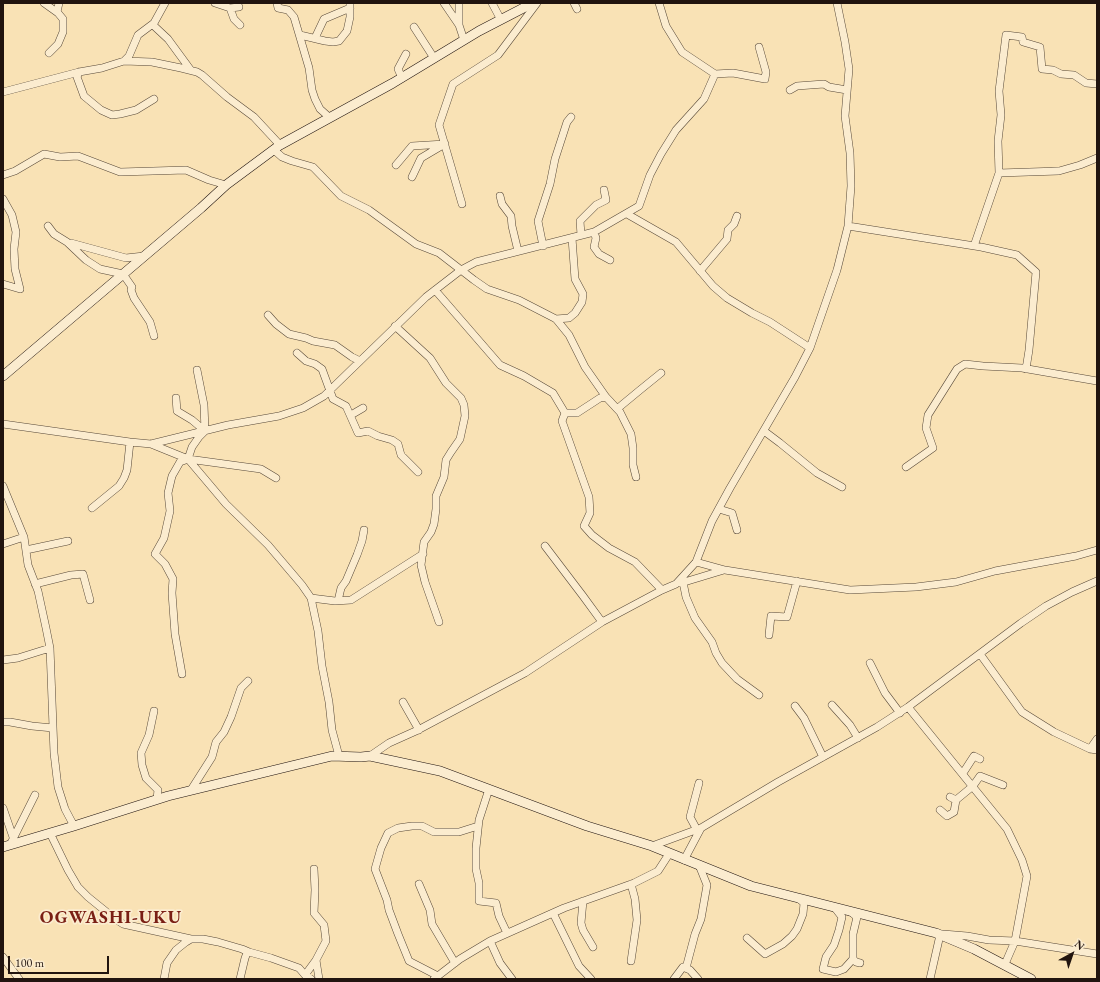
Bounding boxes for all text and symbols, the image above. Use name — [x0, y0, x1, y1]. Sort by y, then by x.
district label: OGWASHI-UKU — [40, 907, 182, 929]
north arrow — [1052, 934, 1092, 974]
text: N — [1072, 937, 1088, 953]
scale bar — [10, 948, 111, 974]
text: 100 m — [15, 955, 44, 971]

